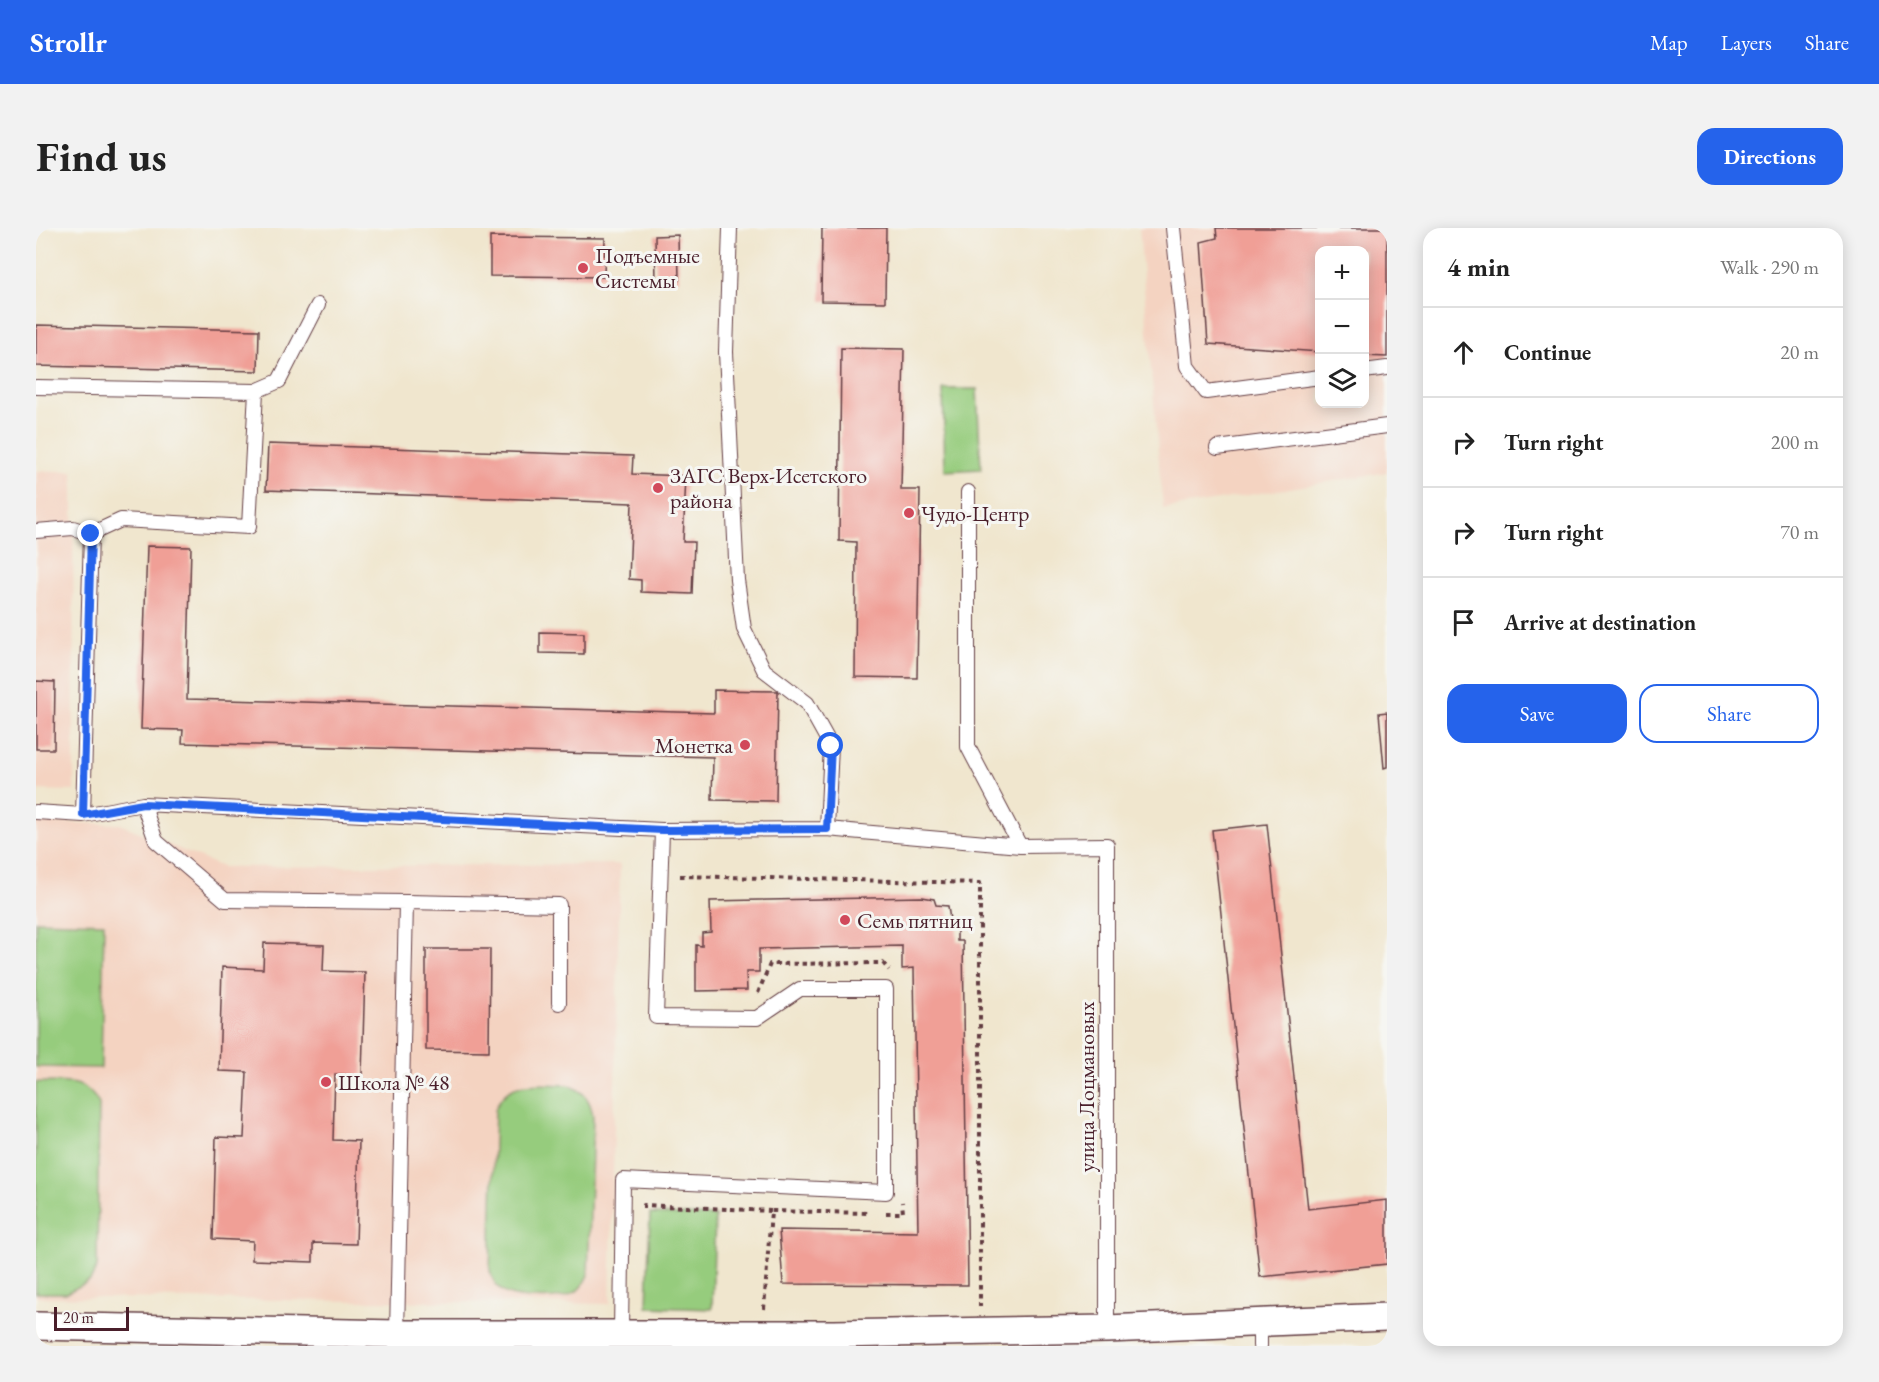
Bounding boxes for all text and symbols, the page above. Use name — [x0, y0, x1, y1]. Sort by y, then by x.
text: Strollr — [30, 24, 107, 60]
text: Map — [1650, 29, 1688, 56]
text: Layers — [1721, 29, 1772, 56]
text: Share — [1805, 29, 1849, 56]
button: Directions — [1697, 128, 1843, 185]
text: Find us — [36, 129, 167, 184]
place label: Подъемные Системы — [595, 241, 700, 295]
map controls — [1315, 246, 1369, 408]
button: + — [1315, 246, 1369, 300]
text: 4 min — [1447, 250, 1510, 284]
text: Walk · 290 m — [1720, 254, 1819, 280]
marker: Подъемные Системы — [576, 261, 590, 275]
button: − — [1315, 300, 1369, 354]
icon: ahead — [1447, 336, 1480, 369]
text: Continue — [1504, 338, 1591, 367]
text: 20 m — [1780, 339, 1819, 365]
button: layers — [1315, 354, 1369, 408]
icon: right — [1447, 426, 1480, 459]
text: Turn right — [1504, 428, 1603, 457]
text: 200 m — [1771, 429, 1819, 455]
place label: ЗАГС Верх-Исетского района — [670, 461, 867, 515]
marker: ЗАГС Верх-Исетского района — [651, 481, 665, 495]
place label: Чудо-Центр — [921, 499, 1030, 528]
marker: Чудо-Центр — [902, 506, 916, 520]
icon: right — [1447, 516, 1480, 549]
text: Turn right — [1504, 518, 1603, 547]
text: 70 m — [1780, 519, 1819, 545]
route end — [77, 520, 103, 546]
icon: arrive — [1447, 606, 1480, 639]
text: Arrive at destination — [1504, 608, 1696, 637]
button: Save — [1447, 684, 1627, 743]
button: Share — [1639, 684, 1819, 743]
place label: Монетка — [655, 731, 733, 760]
route start — [817, 732, 843, 758]
marker: Монетка — [738, 738, 752, 752]
place label: Семь пятниц — [857, 906, 973, 935]
marker: Семь пятниц — [838, 913, 852, 927]
street label: улица Лоцмановых — [1072, 1001, 1101, 1172]
place label: Школа № 48 — [338, 1068, 450, 1097]
marker: Школа № 48 — [319, 1075, 333, 1089]
scale bar — [54, 1304, 129, 1332]
text: 20 m — [63, 1307, 94, 1328]

